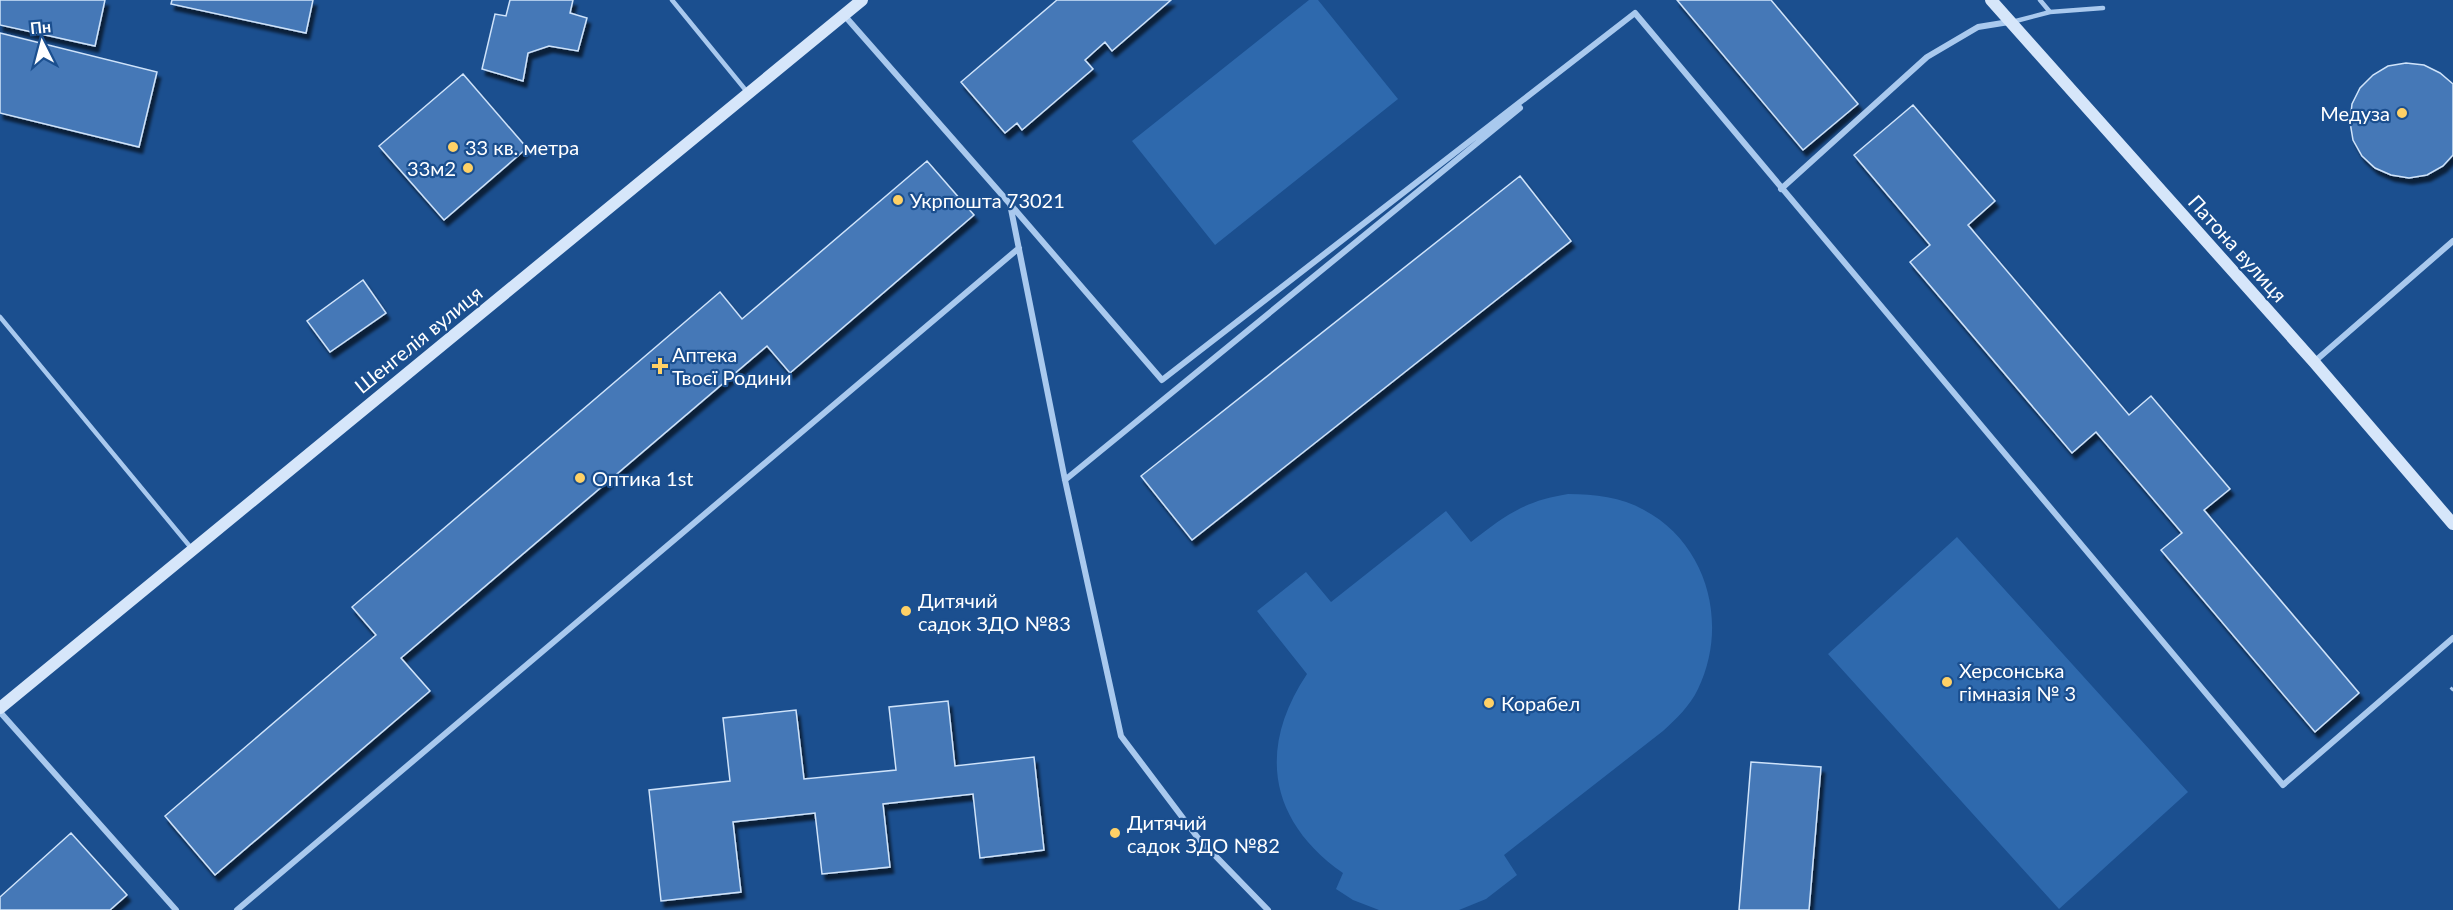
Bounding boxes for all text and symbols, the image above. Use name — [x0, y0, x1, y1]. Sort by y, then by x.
north arrow — [12, 12, 72, 72]
text: Пн — [29, 16, 52, 37]
place label: Медуза — [2320, 101, 2390, 125]
marker: Медуза — [2395, 106, 2409, 120]
place label: 33 кв. метра — [465, 135, 579, 159]
marker: 33 кв. метра — [446, 140, 460, 154]
place label: 33м2 — [407, 156, 456, 180]
marker: 33м2 — [461, 161, 475, 175]
place label: Укрпошта 73021 — [910, 188, 1065, 212]
street label: Патона вулиця — [2184, 190, 2292, 306]
marker: Укрпошта 73021 — [891, 193, 905, 207]
street label: Шенгелія вулиця — [349, 280, 487, 398]
place label: Аптека Твоєї Родини — [672, 342, 792, 389]
marker: Аптека Твоєї Родини — [653, 359, 667, 373]
place label: Оптика 1st — [592, 466, 694, 490]
marker: Оптика 1st — [573, 471, 587, 485]
place label: Дитячий садок ЗДО №83 — [918, 588, 1071, 635]
marker: Дитячий садок ЗДО №83 — [899, 604, 913, 618]
place label: Херсонська гімназія № 3 — [1959, 658, 2076, 705]
marker: Херсонська гімназія № 3 — [1940, 675, 1954, 689]
place label: Корабел — [1501, 691, 1580, 715]
marker: Корабел — [1482, 696, 1496, 710]
place label: Дитячий садок ЗДО №82 — [1127, 810, 1280, 857]
marker: Дитячий садок ЗДО №82 — [1108, 826, 1122, 840]

